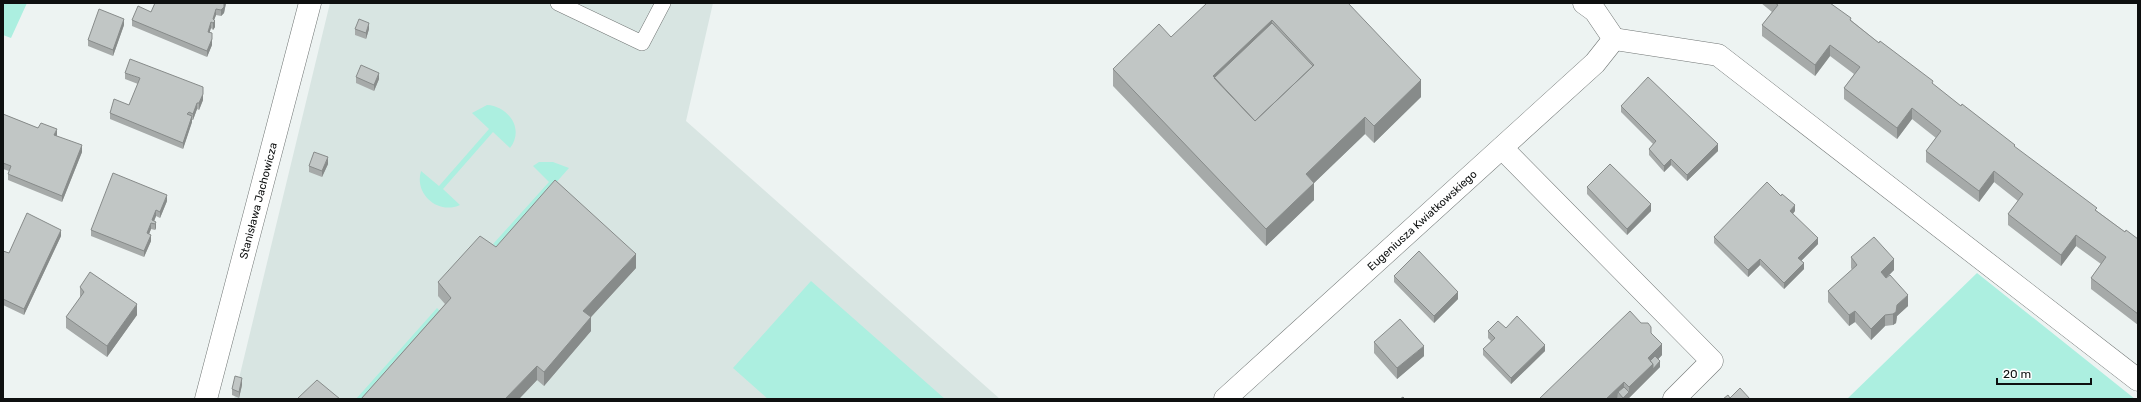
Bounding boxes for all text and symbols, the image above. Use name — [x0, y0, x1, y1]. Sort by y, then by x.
street label: Stanisława Jachowicza — [237, 141, 280, 260]
street label: Eugeniusza Kwiatkowskiego — [1365, 167, 1479, 273]
scale bar — [1997, 360, 2091, 386]
text: 20 m — [2003, 367, 2031, 381]

